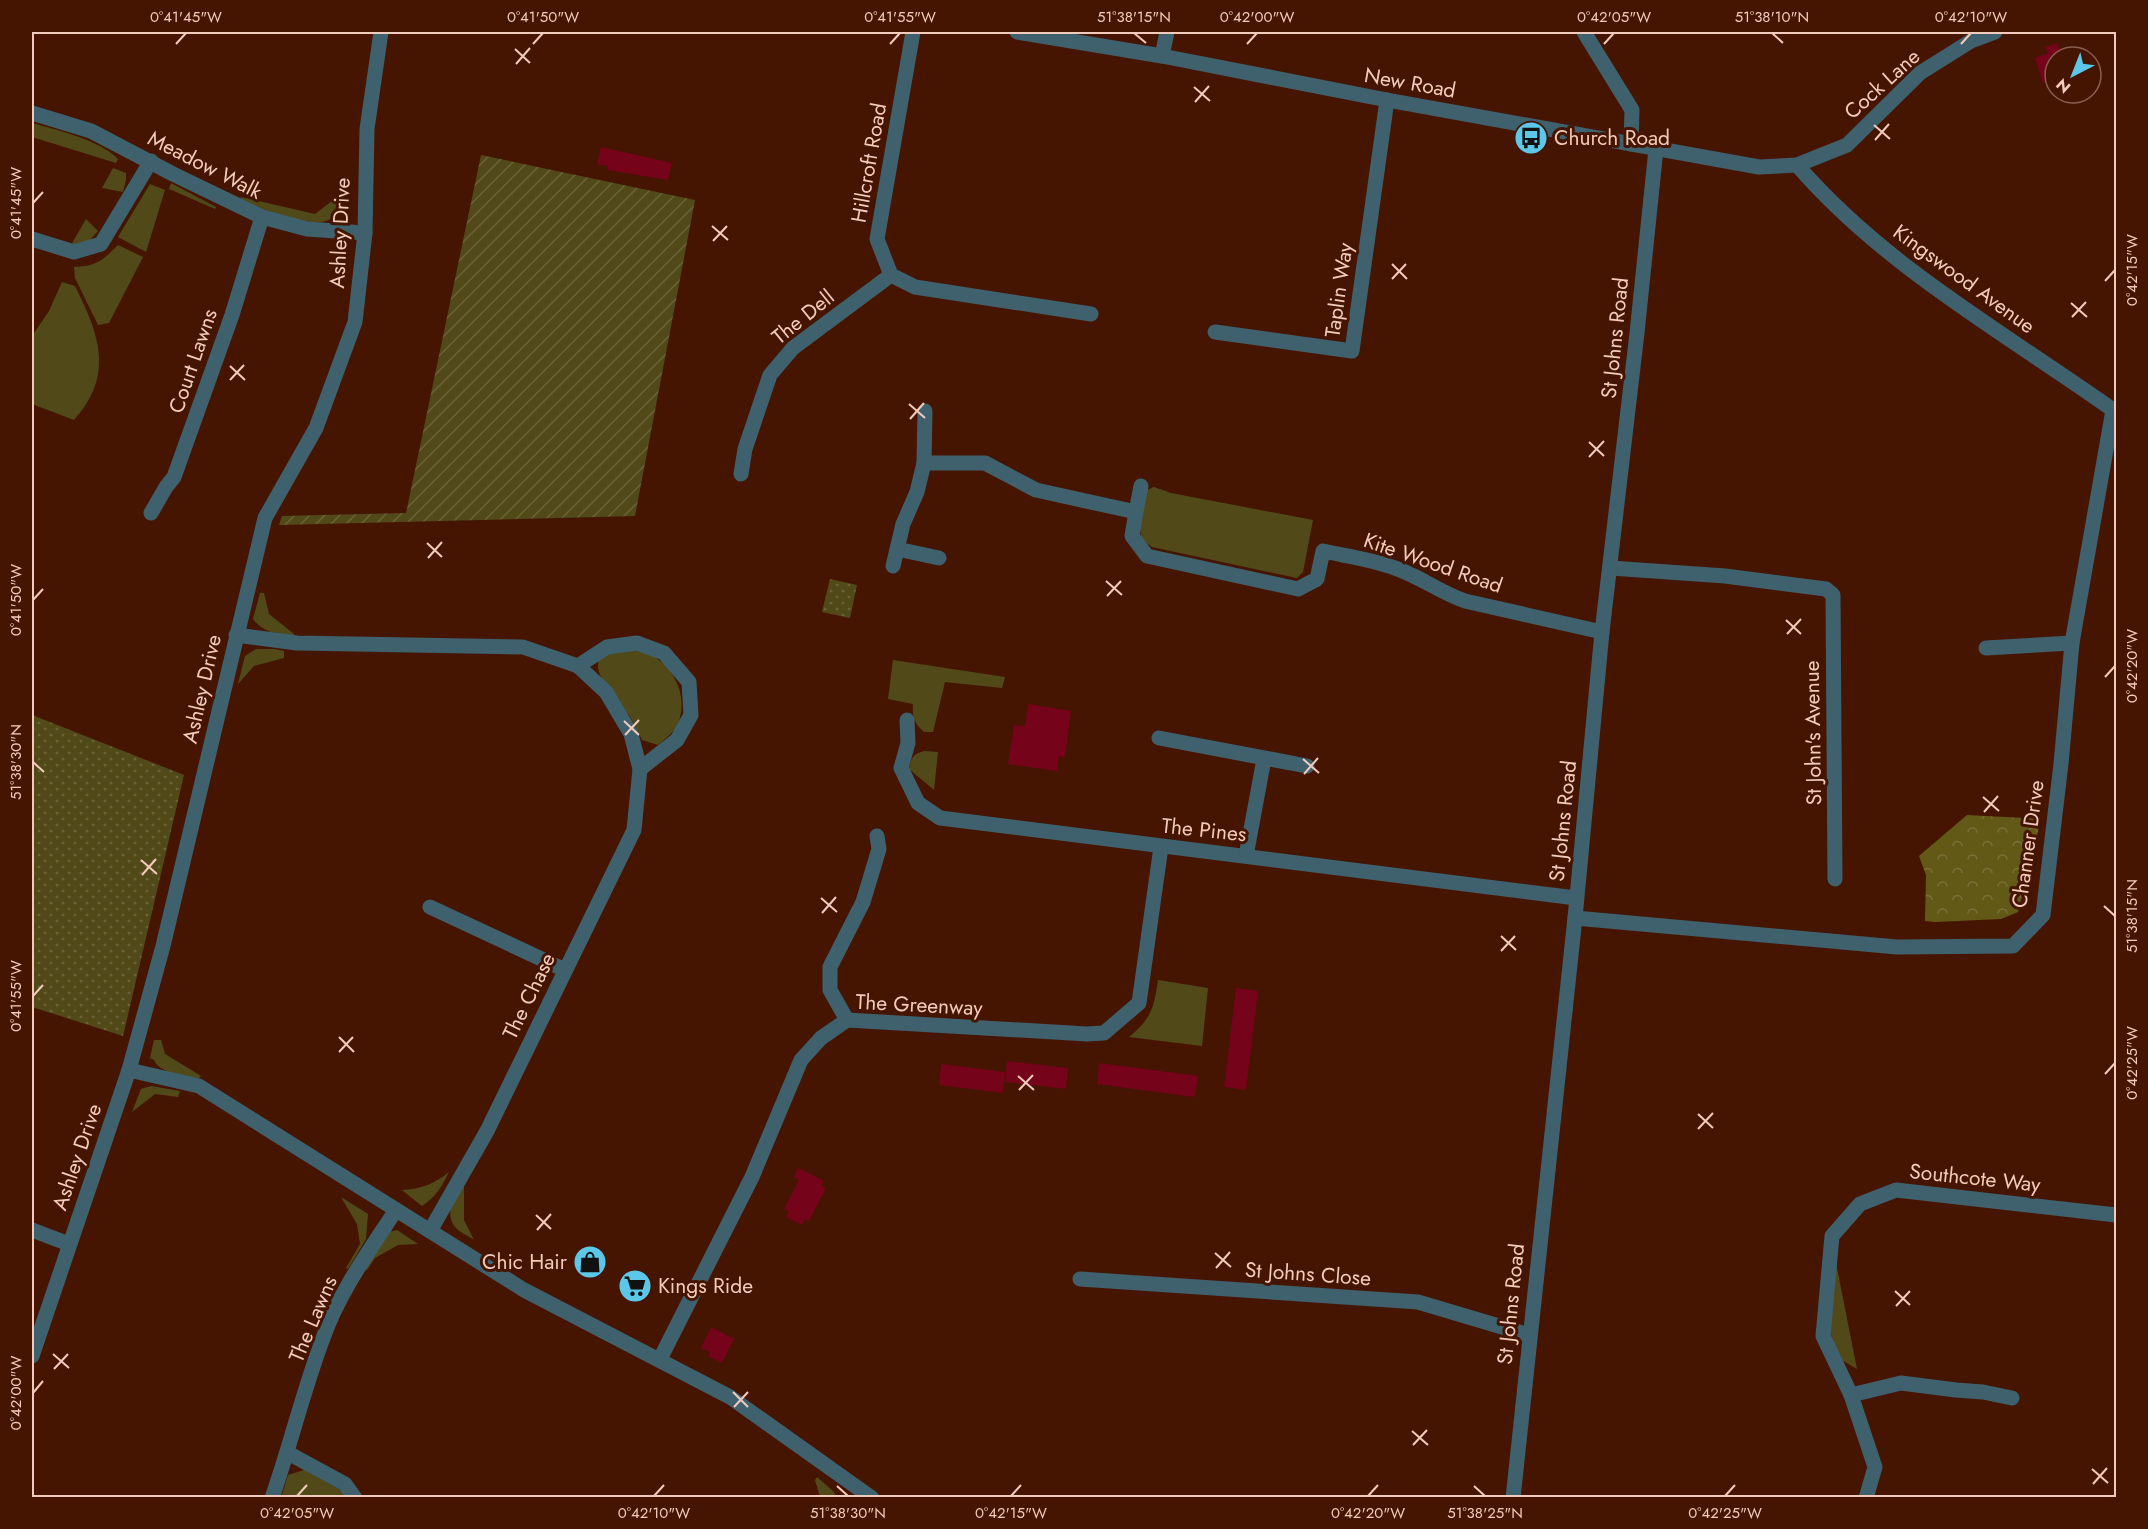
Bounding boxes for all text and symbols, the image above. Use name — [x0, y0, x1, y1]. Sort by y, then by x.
text: 0°41'45"W — [150, 6, 222, 28]
text: 0°41'50"W — [507, 6, 579, 28]
text: 0°41'55"W — [864, 6, 936, 28]
text: 51°38'15"N — [1097, 6, 1171, 28]
text: 0°42'00"W — [1220, 6, 1294, 28]
text: 0°42'05"W — [1577, 6, 1651, 28]
text: 51°38'10"N — [1735, 6, 1809, 28]
text: 0°42'10"W — [1935, 6, 2007, 28]
street label: Cock Lane — [1837, 42, 1927, 126]
north arrow — [2043, 45, 2103, 105]
street label: New Road — [1362, 60, 1458, 106]
text: N — [2051, 73, 2076, 99]
street label: Hillcroft Road — [844, 101, 894, 225]
bus stop icon: Church Road — [1513, 120, 1549, 156]
street label: Meadow Walk — [143, 123, 268, 207]
place label: Church Road — [1554, 123, 1670, 153]
text: 0°41'45"W — [5, 167, 27, 239]
street label: Ashley Drive — [322, 177, 358, 289]
street label: Kingswood Avenue — [1887, 217, 2041, 341]
text: 0°42'15"W — [2121, 234, 2143, 306]
street label: Taplin Way — [1318, 240, 1361, 339]
street label: St Johns Road — [1594, 276, 1636, 400]
street label: The Dell — [765, 282, 841, 352]
street label: Court Lawns — [161, 305, 225, 417]
street label: Kite Wood Road — [1360, 525, 1506, 601]
text: 0°41'50"W — [5, 564, 27, 636]
text: 0°42'20"W — [2121, 629, 2143, 703]
street label: Ashley Drive — [175, 631, 229, 746]
street label: St John's Avenue — [1797, 660, 1829, 806]
text: 51°38'30"N — [5, 724, 27, 800]
street label: St Johns Road — [1542, 759, 1584, 883]
street label: Channer Drive — [2004, 778, 2052, 910]
street label: The Pines — [1160, 811, 1248, 849]
text: 51°38'15"N — [2121, 879, 2143, 953]
street label: The Chase — [495, 948, 563, 1044]
text: 0°41'55"W — [5, 960, 27, 1032]
street label: The Greenway — [855, 987, 984, 1023]
text: 0°42'25"W — [2121, 1026, 2143, 1100]
street label: Ashley Drive — [45, 1100, 109, 1214]
street label: Southcote Way — [1908, 1156, 2043, 1200]
street label: St Johns Road — [1490, 1242, 1532, 1366]
shop icon: Chic Hair — [572, 1244, 608, 1280]
place label: Chic Hair — [482, 1247, 568, 1277]
street label: St Johns Close — [1244, 1255, 1372, 1293]
supermarket icon: Kings Ride — [617, 1268, 653, 1304]
street label: The Lawns — [281, 1271, 345, 1367]
place label: Kings Ride — [658, 1271, 753, 1301]
text: 0°42'00"W — [5, 1356, 27, 1430]
text: 0°42'05"W — [260, 1502, 334, 1524]
text: 0°42'10"W — [618, 1502, 690, 1524]
text: 51°38'30"N — [810, 1502, 886, 1524]
text: 0°42'15"W — [975, 1502, 1047, 1524]
text: 0°42'20"W — [1331, 1502, 1405, 1524]
text: 51°38'25"N — [1447, 1502, 1523, 1524]
text: 0°42'25"W — [1688, 1502, 1762, 1524]

